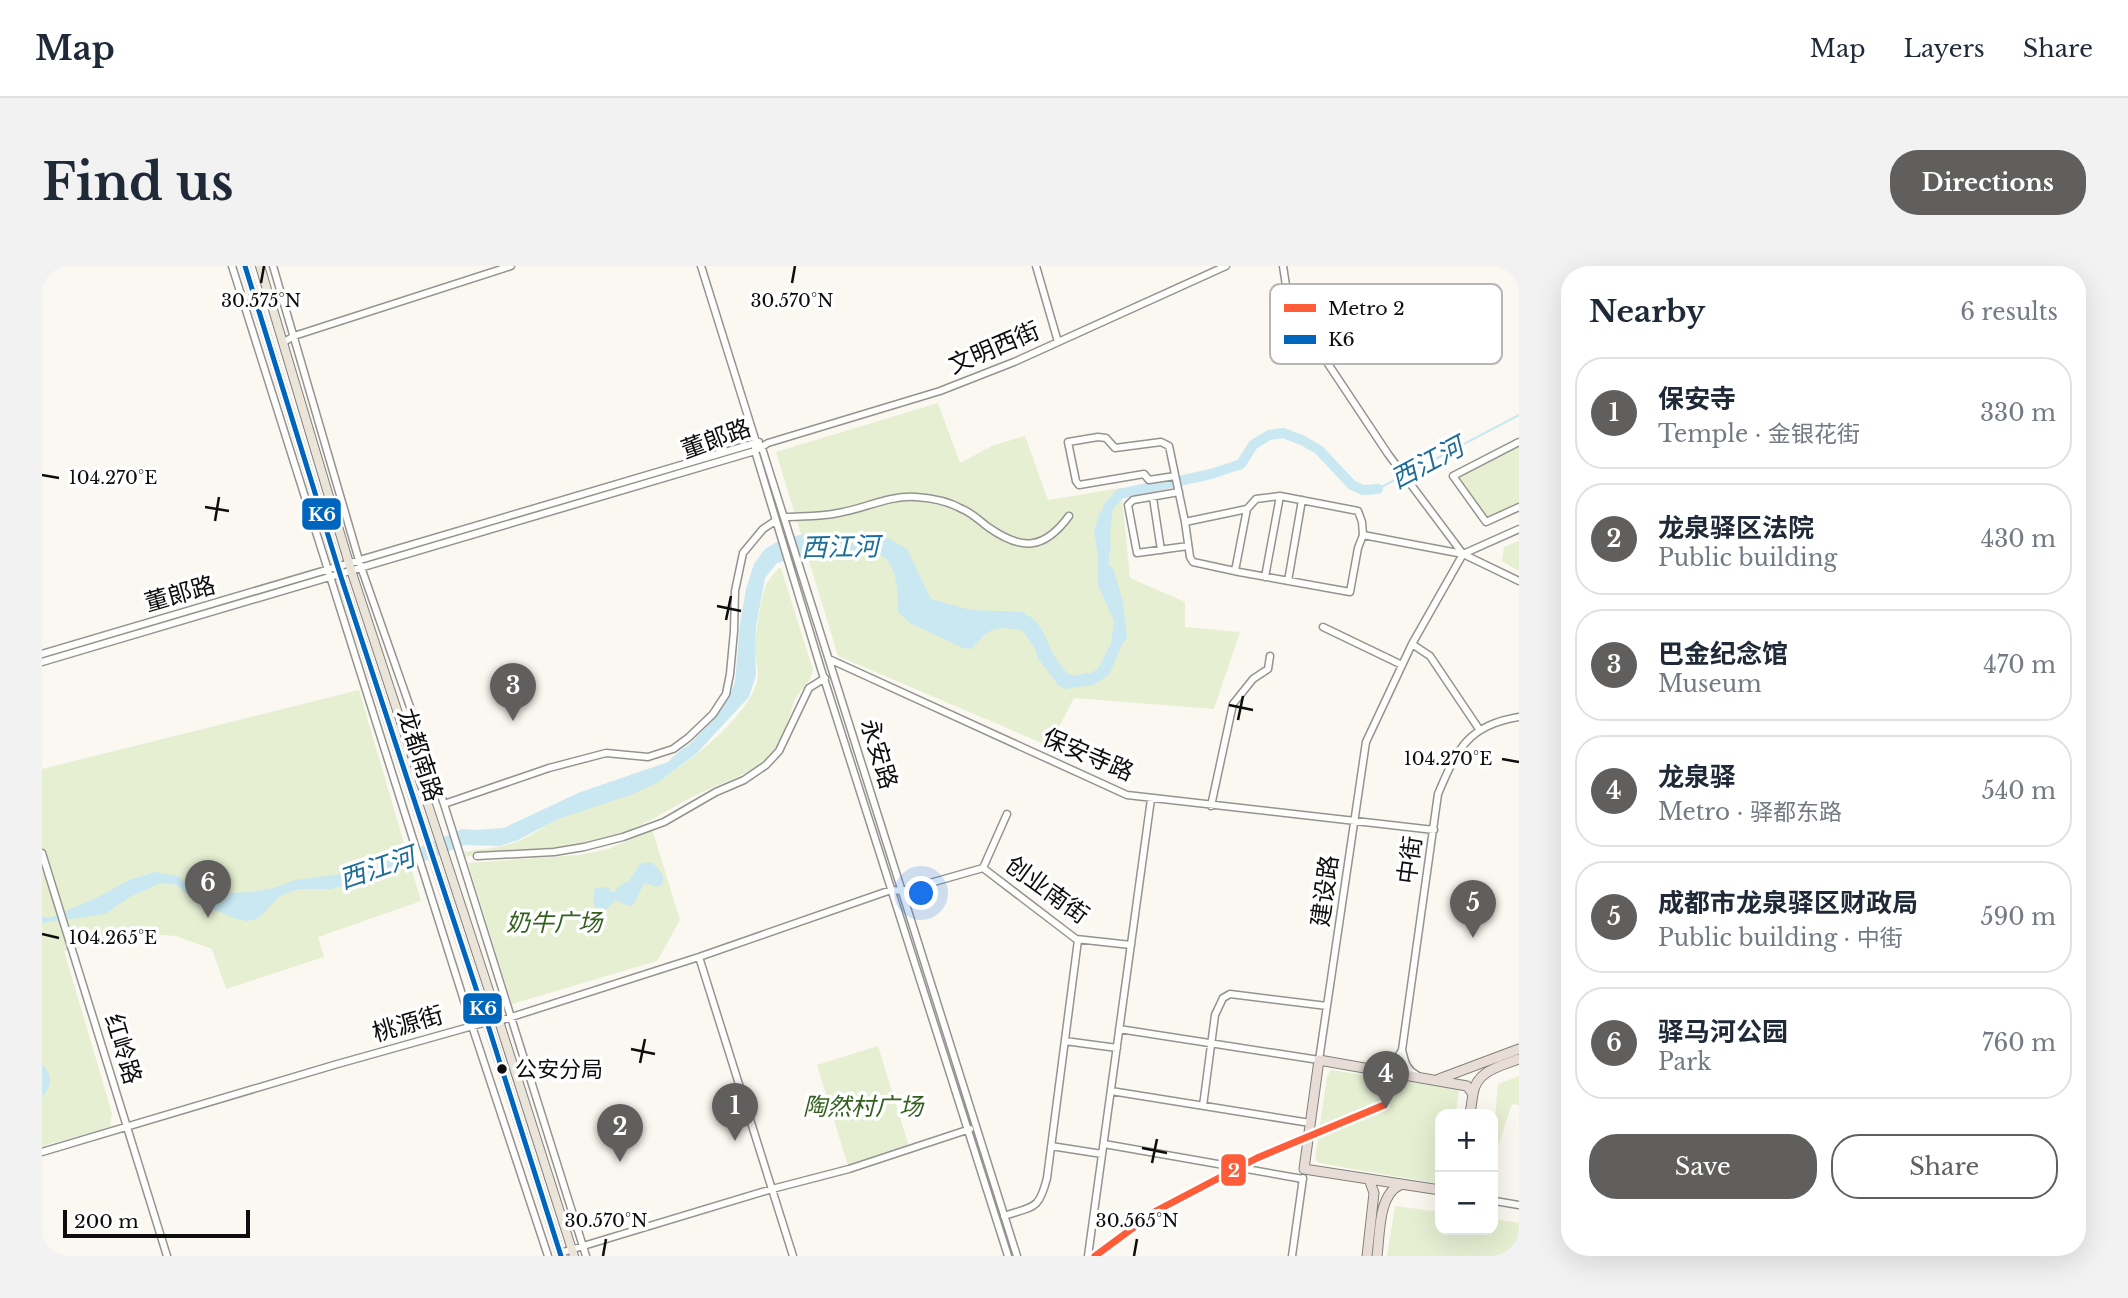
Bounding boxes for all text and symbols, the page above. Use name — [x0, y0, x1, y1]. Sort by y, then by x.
text: Map — [35, 28, 115, 69]
text: Map — [1810, 34, 1866, 63]
text: Layers — [1904, 34, 1985, 63]
text: Share — [2023, 34, 2093, 63]
button: Directions — [1890, 150, 2086, 215]
text: Find us — [42, 152, 234, 213]
legend — [1270, 284, 1502, 364]
text: 30.575°N — [221, 290, 301, 312]
text: 30.570°N — [751, 290, 833, 312]
text: Nearby — [1589, 293, 1705, 330]
text: Metro 2 — [1328, 297, 1405, 320]
text: 6 results — [1960, 298, 2058, 326]
street label: 文明西街 — [944, 315, 1044, 380]
text: K6 — [1328, 328, 1355, 351]
text: 保安寺 — [1658, 383, 1736, 415]
text: 1 — [1609, 399, 1619, 427]
text: 330 m — [1980, 399, 2056, 427]
street label: 董郞路 — [677, 413, 755, 464]
text: Temple · 金银花街 — [1658, 420, 1860, 448]
water label: 西江河 — [1385, 428, 1473, 495]
text: 104.270°E — [69, 467, 157, 489]
line badge: K6 — [301, 497, 342, 531]
text: K6 — [308, 503, 336, 526]
text: 龙泉驿区法院 — [1658, 512, 1814, 544]
text: 2 — [1607, 525, 1621, 553]
text: 430 m — [1981, 525, 2056, 553]
water label: 西江河 — [801, 530, 884, 564]
text: Public building — [1658, 544, 1837, 572]
street label: 董郞路 — [141, 570, 218, 617]
text: 巴金纪念馆 — [1658, 638, 1788, 670]
text: 3 — [1607, 651, 1621, 679]
text: 470 m — [1983, 651, 2056, 679]
pin: 3 — [490, 663, 536, 721]
text: Museum — [1658, 670, 1762, 698]
street label: 龙都南路 — [392, 705, 449, 805]
street label: 永安路 — [855, 715, 904, 793]
street label: 保安寺路 — [1038, 722, 1138, 787]
text: 104.270°E — [1404, 748, 1492, 770]
text: 龙泉驿 — [1658, 761, 1736, 793]
text: 4 — [1606, 777, 1622, 805]
text: 540 m — [1982, 777, 2056, 805]
text: Metro · 驿都东路 — [1658, 798, 1842, 826]
street label: 中街 — [1392, 834, 1427, 886]
water label: 西江河 — [335, 839, 424, 896]
street label: 创业南街 — [1000, 850, 1095, 930]
street label: 建设路 — [1305, 853, 1344, 929]
pin: 6 — [185, 860, 231, 918]
your location — [904, 876, 938, 910]
pin: 5 — [1450, 880, 1496, 938]
text: 成都市龙泉驿区财政局 — [1658, 887, 1918, 919]
text: 5 — [1607, 903, 1621, 931]
text: 590 m — [1980, 903, 2056, 931]
park label: 奶牛广场 — [506, 908, 604, 937]
text: Public building · 中街 — [1658, 924, 1903, 952]
text: 104.265°E — [69, 927, 157, 949]
line badge: K6 — [462, 992, 503, 1025]
text: K6 — [469, 997, 497, 1020]
street label: 桃源街 — [369, 1000, 446, 1047]
street label: 红岭路 — [99, 1010, 148, 1088]
text: 驿马河公园 — [1658, 1016, 1788, 1048]
text: 6 — [1606, 1029, 1622, 1057]
text: 760 m — [1982, 1029, 2056, 1057]
text: Park — [1658, 1048, 1711, 1076]
pin: 4 — [1363, 1051, 1409, 1109]
place label: 公安分局 — [515, 1056, 603, 1083]
marker: 公安分局 — [495, 1062, 509, 1076]
pin: 1 — [712, 1083, 758, 1141]
park label: 陶然村广场 — [803, 1092, 925, 1121]
pin: 2 — [597, 1104, 643, 1162]
map controls — [1435, 1109, 1498, 1235]
button: + — [1435, 1109, 1498, 1172]
button: Save — [1589, 1134, 1817, 1199]
button: Share — [1831, 1134, 2058, 1199]
line badge: 2 — [1220, 1153, 1247, 1187]
text: 2 — [1228, 1159, 1240, 1182]
button: − — [1435, 1172, 1498, 1235]
scale bar — [63, 1207, 250, 1239]
text: 200 m — [74, 1210, 139, 1233]
text: 30.570°N — [565, 1210, 647, 1232]
text: 30.565°N — [1096, 1210, 1178, 1232]

